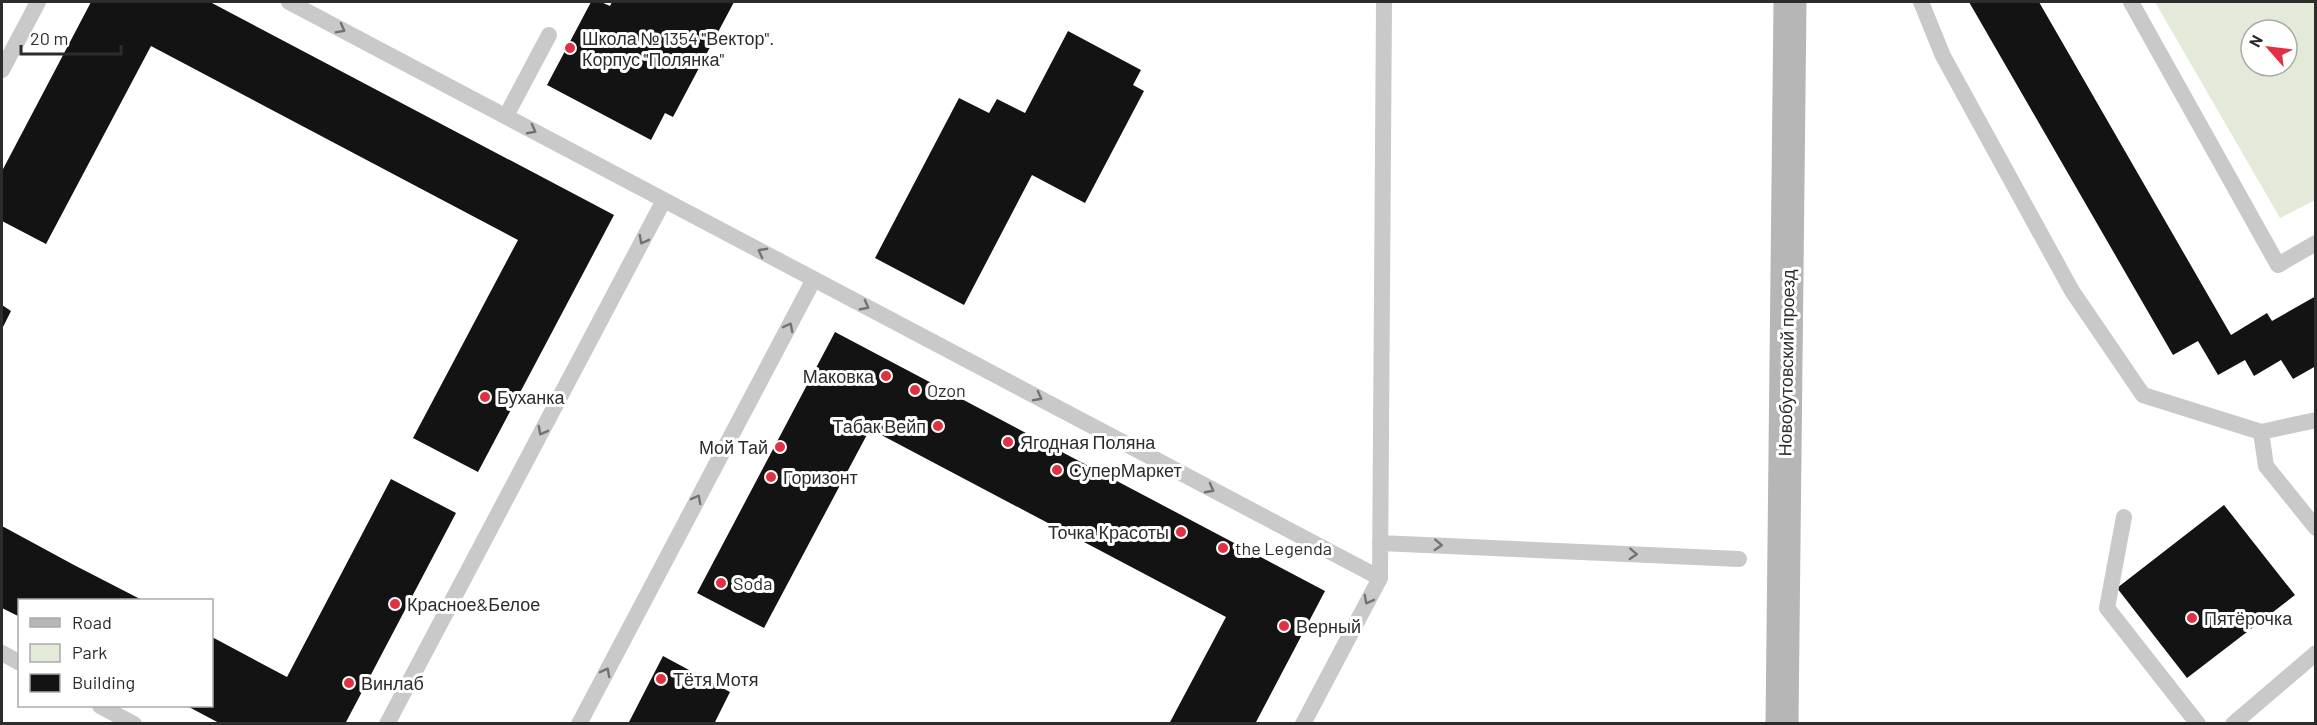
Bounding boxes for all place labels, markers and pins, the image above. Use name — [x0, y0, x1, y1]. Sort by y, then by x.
place label: Школа № 1354 "Вектор". Корпус "Полянка" — [582, 27, 774, 70]
marker: Школа № 1354 "Вектор". Корпус "Полянка" — [563, 41, 577, 55]
place label: Маковка — [803, 365, 875, 387]
marker: Маковка — [879, 369, 893, 383]
place label: Ozon — [927, 379, 966, 401]
marker: Ozon — [908, 383, 922, 397]
place label: Буханка — [497, 386, 565, 408]
marker: Буханка — [478, 390, 492, 404]
place label: Табак Вейп — [833, 415, 926, 437]
marker: Табак Вейп — [931, 419, 945, 433]
place label: Ягодная Поляна — [1020, 431, 1156, 453]
marker: Ягодная Поляна — [1001, 435, 1015, 449]
place label: Мой Тай — [699, 436, 768, 458]
marker: Мой Тай — [773, 440, 787, 454]
place label: СуперМаркет — [1069, 459, 1182, 481]
marker: СуперМаркет — [1050, 463, 1064, 477]
place label: Горизонт — [783, 466, 858, 488]
marker: Горизонт — [764, 470, 778, 484]
place label: Точка Красоты — [1048, 521, 1169, 543]
marker: Точка Красоты — [1174, 525, 1188, 539]
place label: the Legenda — [1235, 537, 1332, 559]
marker: the Legenda — [1216, 541, 1230, 555]
place label: Soda — [733, 572, 772, 594]
marker: Soda — [714, 576, 728, 590]
place label: Красное&Белое — [407, 593, 540, 615]
marker: Красное&Белое — [388, 597, 402, 611]
place label: Пятёрочка — [2204, 607, 2293, 629]
marker: Пятёрочка — [2185, 611, 2199, 625]
place label: Верный — [1296, 615, 1361, 637]
marker: Верный — [1277, 619, 1291, 633]
place label: Тётя Мотя — [673, 668, 758, 690]
place label: Винлаб — [361, 672, 424, 694]
marker: Тётя Мотя — [654, 672, 668, 686]
marker: Винлаб — [342, 676, 356, 690]

